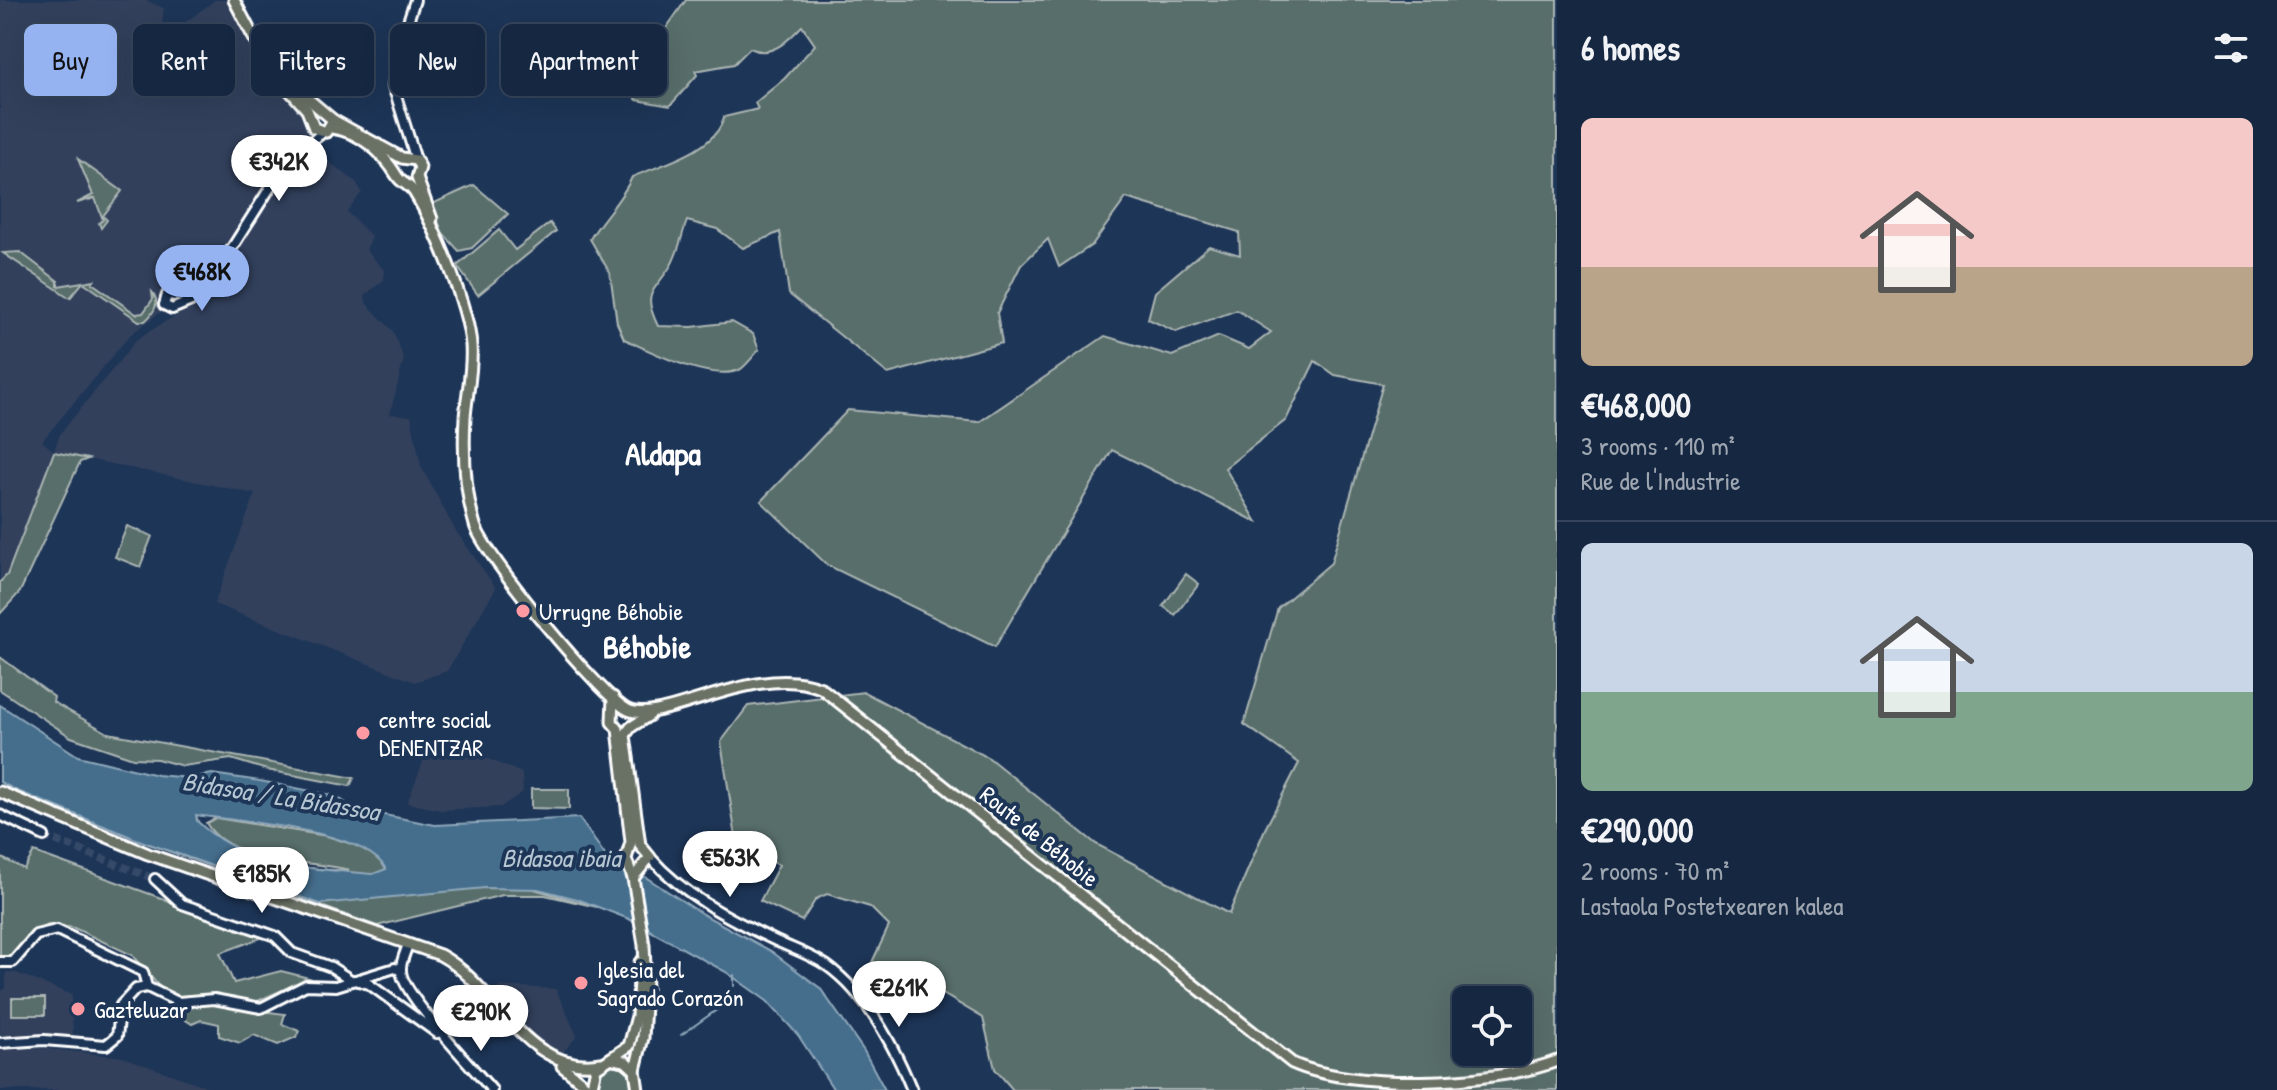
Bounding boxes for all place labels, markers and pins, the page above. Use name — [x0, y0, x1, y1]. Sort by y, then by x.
pin: €342K — [223, 135, 335, 203]
pin: €468K — [146, 245, 258, 313]
place label: Urrugne Béhobie — [539, 595, 684, 627]
marker: Urrugne Béhobie — [514, 602, 532, 620]
place label: centre social DENENTZAR — [379, 703, 491, 763]
marker: centre social DENENTZAR — [354, 724, 372, 742]
pin: €563K — [674, 831, 786, 899]
pin: €185K — [206, 847, 318, 915]
place label: Iglesia del Sagrado Corazón — [597, 953, 744, 1013]
pin: €261K — [843, 961, 955, 1029]
marker: Iglesia del Sagrado Corazón — [572, 974, 590, 992]
pin: €290K — [425, 985, 537, 1053]
place label: Gazteluzar — [94, 993, 188, 1025]
marker: Gazteluzar — [69, 1000, 87, 1018]

